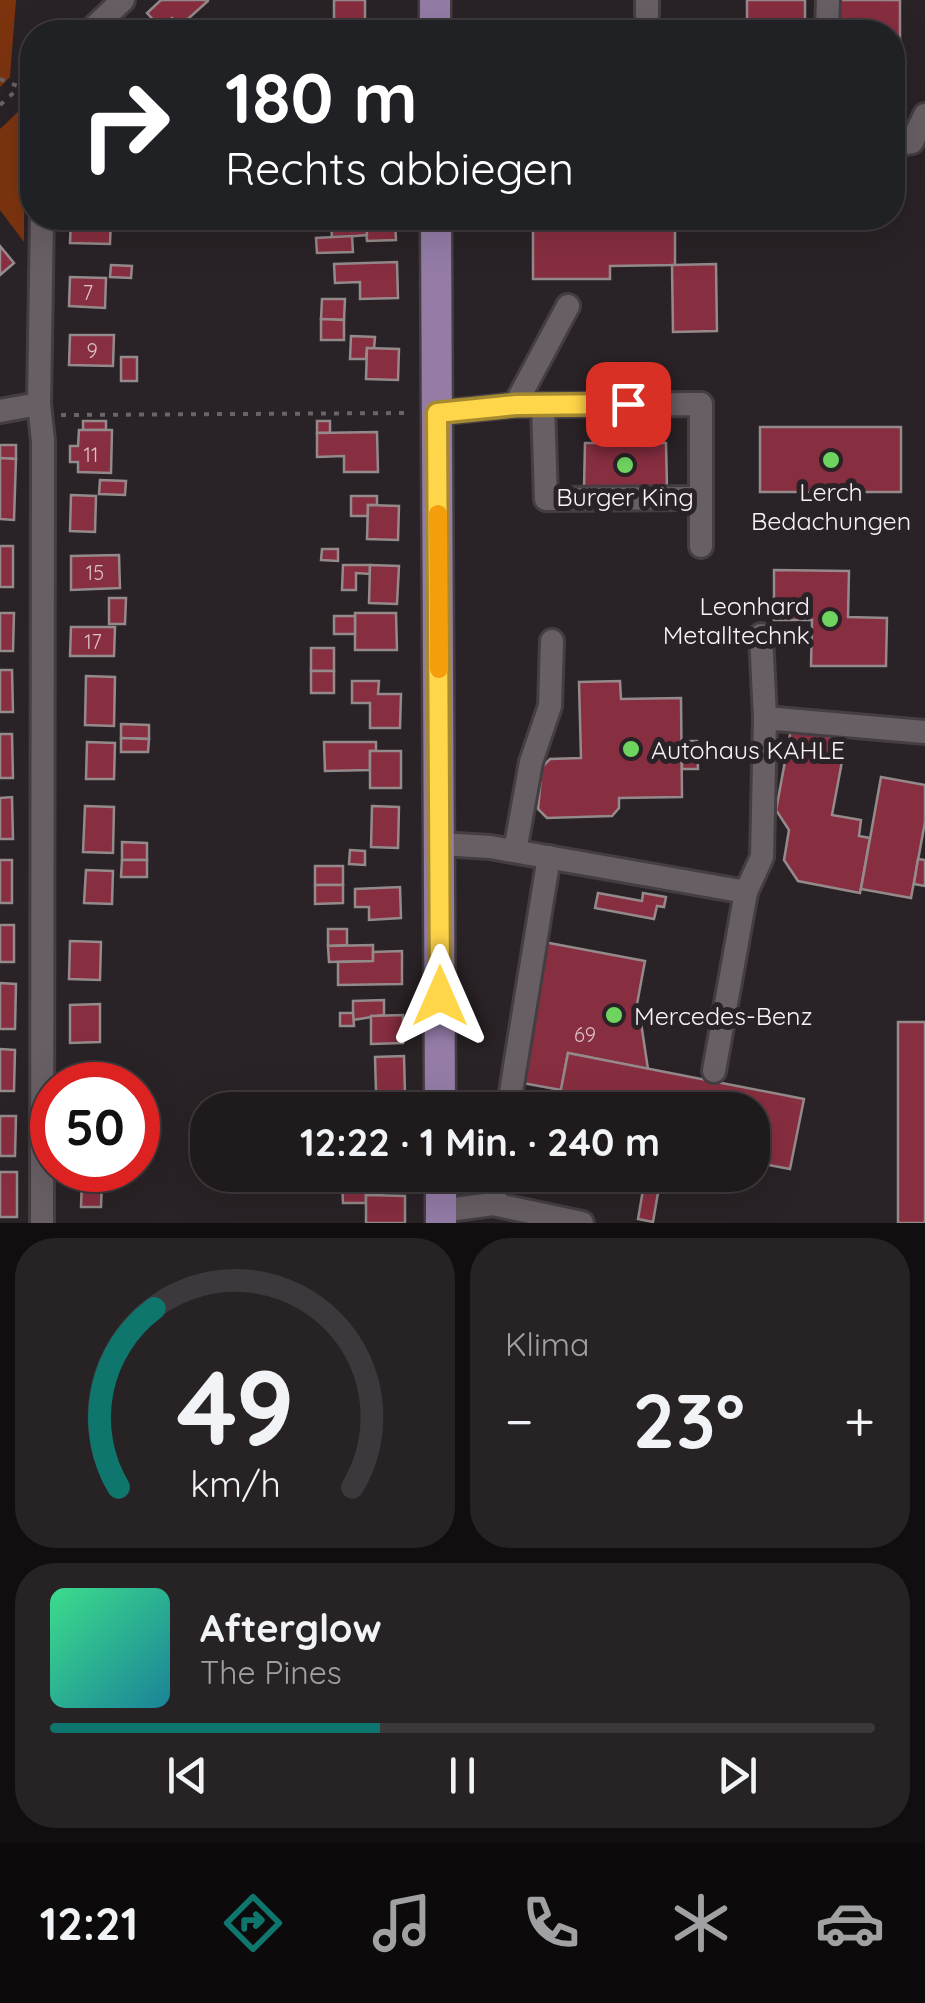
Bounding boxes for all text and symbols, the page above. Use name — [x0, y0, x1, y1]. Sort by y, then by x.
text: 180 m — [225, 53, 418, 141]
icon: right — [60, 60, 190, 190]
text: Rechts abbiegen — [225, 140, 574, 196]
house number: 7 — [83, 280, 93, 305]
house number: 9 — [86, 338, 98, 363]
pin — [586, 362, 671, 447]
icon: arrive — [601, 377, 656, 432]
house number: 11 — [84, 442, 98, 467]
marker: Lerch Bedachungen — [820, 449, 842, 471]
marker: Burger King — [614, 454, 636, 476]
place label: Lerch Bedachungen — [751, 476, 911, 536]
place label: Burger King — [556, 481, 694, 512]
house number: 15 — [86, 560, 104, 585]
place label: Leonhard Metalltechnk — [663, 590, 810, 650]
marker: Leonhard Metalltechnk — [819, 608, 841, 630]
house number: 17 — [84, 629, 102, 654]
place label: Autohaus KAHLE — [651, 734, 845, 765]
marker: Autohaus KAHLE — [620, 738, 642, 760]
position arrow — [388, 944, 492, 1048]
place label: Mercedes-Benz — [634, 1000, 813, 1031]
marker: Mercedes-Benz — [603, 1004, 625, 1026]
house number: 69 — [574, 1022, 596, 1047]
speed limit sign: 50 — [30, 1062, 160, 1192]
text: 12:22 · 1 Min. · 240 m — [300, 1118, 660, 1166]
text: Klima — [505, 1324, 589, 1364]
text: 49 — [176, 1341, 294, 1471]
text: 23° — [633, 1373, 745, 1467]
text: − — [505, 1386, 534, 1455]
text: + — [844, 1386, 875, 1455]
text: km/h — [190, 1461, 280, 1506]
text: Afterglow — [200, 1604, 382, 1652]
text: The Pines — [200, 1652, 342, 1692]
icon: previous — [160, 1748, 215, 1803]
icon: pause — [435, 1748, 490, 1803]
icon: next — [710, 1748, 765, 1803]
icon: directions — [218, 1888, 288, 1958]
icon: music — [367, 1888, 437, 1958]
icon: phone — [516, 1888, 586, 1958]
icon: climate — [666, 1888, 736, 1958]
icon: car — [815, 1888, 885, 1958]
text: 12:21 — [40, 1895, 138, 1951]

